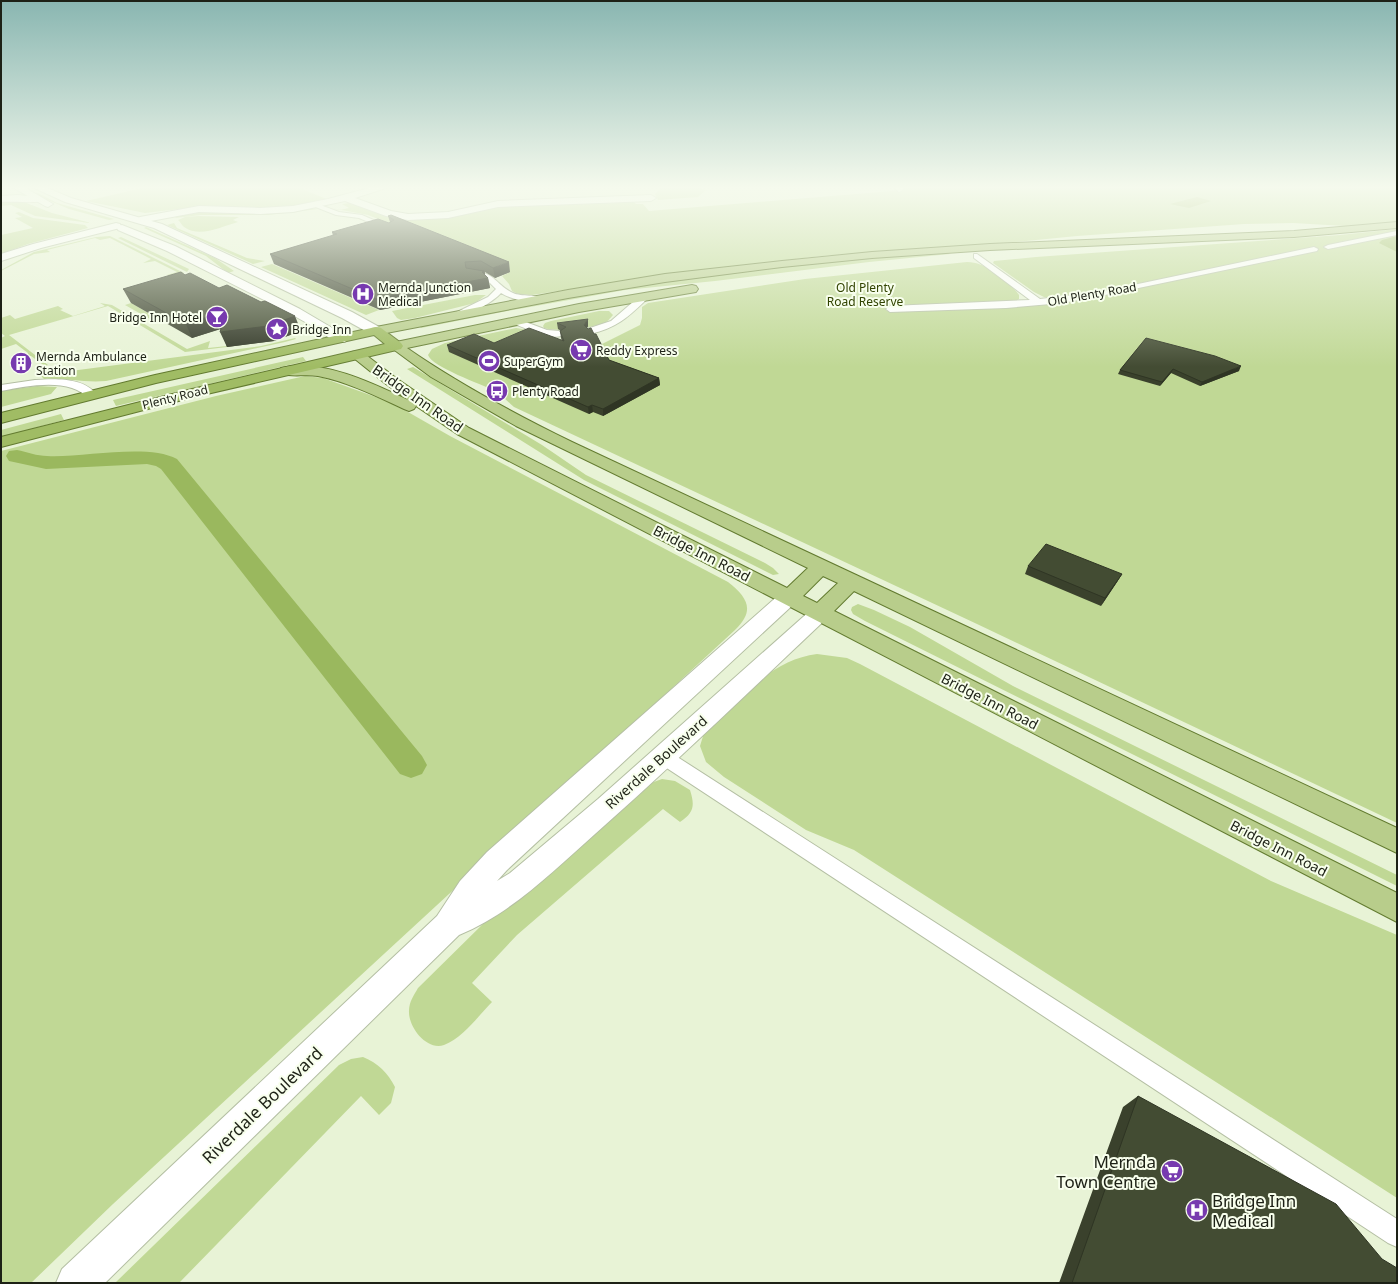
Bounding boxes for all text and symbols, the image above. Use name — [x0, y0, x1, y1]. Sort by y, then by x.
street label: Old Plenty Road — [1046, 278, 1138, 310]
place label: Mernda Junction Medical — [378, 279, 471, 310]
park label: Old Plenty Road Reserve — [827, 279, 903, 310]
hospital icon: Mernda Junction Medical — [350, 281, 376, 307]
bar icon: Bridge Inn Hotel — [204, 304, 230, 330]
place label: Bridge Inn Hotel — [109, 309, 202, 326]
place icon: Bridge Inn — [264, 316, 290, 342]
place label: Bridge Inn — [292, 321, 351, 338]
supermarket icon: Reddy Express — [568, 337, 594, 363]
place label: Reddy Express — [596, 342, 678, 359]
place label: Mernda Ambulance Station — [36, 348, 147, 379]
sports icon: SuperGym — [476, 348, 502, 374]
building icon: Mernda Ambulance Station — [8, 350, 34, 376]
place label: SuperGym — [504, 353, 563, 370]
street label: Bridge Inn Road — [369, 360, 467, 436]
bus stop icon: Plenty Road — [484, 378, 510, 404]
street label: Plenty Road — [140, 381, 210, 413]
place label: Plenty Road — [512, 383, 579, 400]
street label: Bridge Inn Road — [650, 520, 754, 586]
street label: Bridge Inn Road — [938, 668, 1042, 734]
street label: Riverdale Boulevard — [601, 711, 711, 813]
street label: Bridge Inn Road — [1227, 815, 1331, 881]
street label: Riverdale Boulevard — [197, 1041, 327, 1169]
place label: Mernda Town Centre — [1056, 1150, 1156, 1193]
supermarket icon: Mernda Town Centre — [1159, 1158, 1185, 1184]
place label: Bridge Inn Medical — [1212, 1189, 1296, 1232]
hospital icon: Bridge Inn Medical — [1184, 1197, 1210, 1223]

